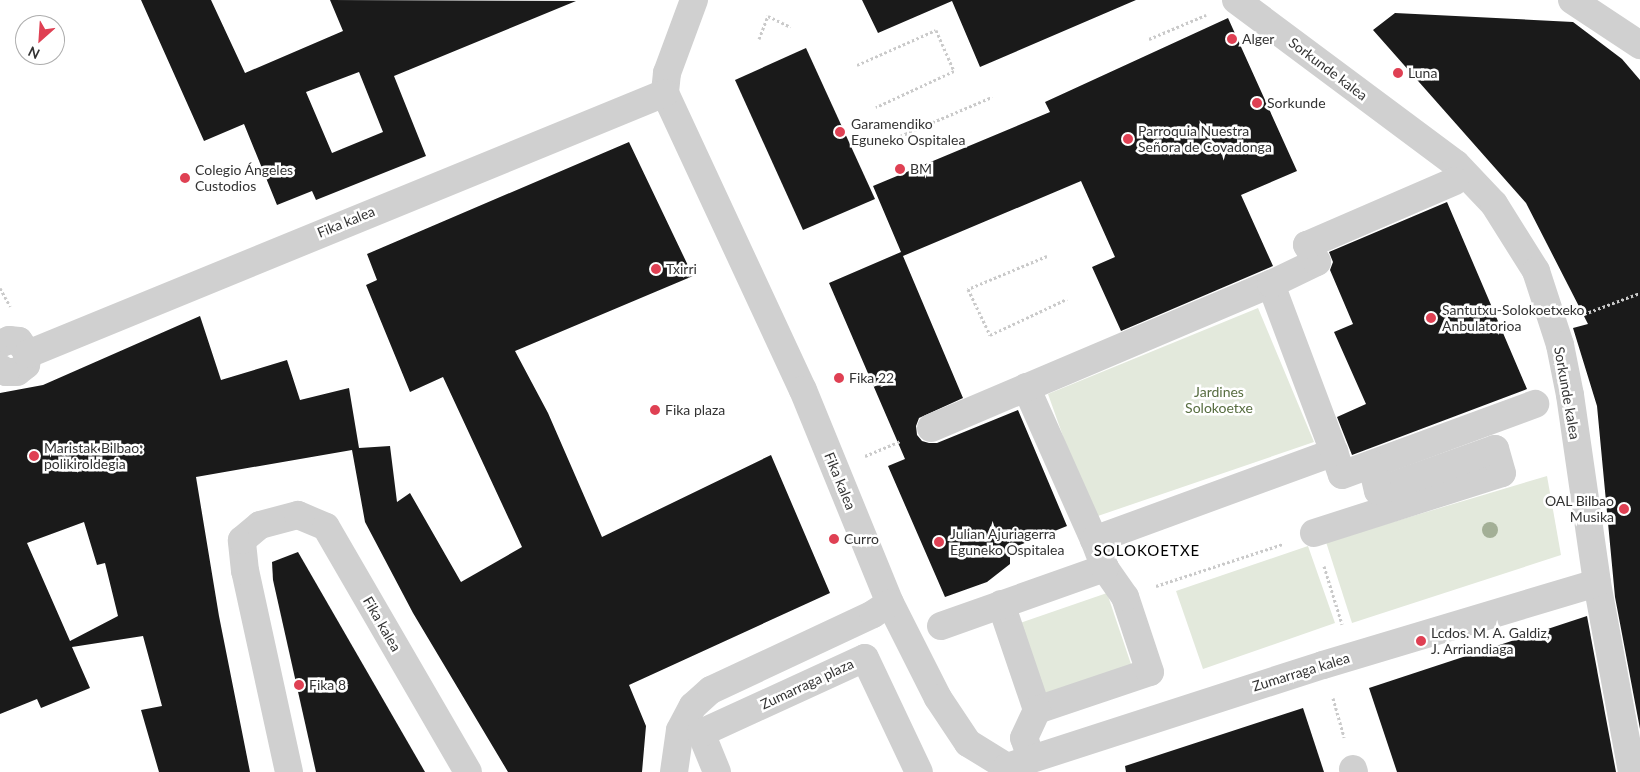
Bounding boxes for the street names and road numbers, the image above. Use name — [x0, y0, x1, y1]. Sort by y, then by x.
street label: Sorkunde kalea — [1285, 34, 1371, 104]
street label: Fika kalea — [315, 203, 377, 241]
street label: Sorkunde kalea — [1551, 345, 1583, 441]
street label: Fika kalea — [821, 450, 859, 512]
street label: Fika kalea — [360, 594, 404, 654]
street label: Zumarraga kalea — [1250, 649, 1352, 695]
street label: Zumarraga plaza — [758, 655, 856, 713]

